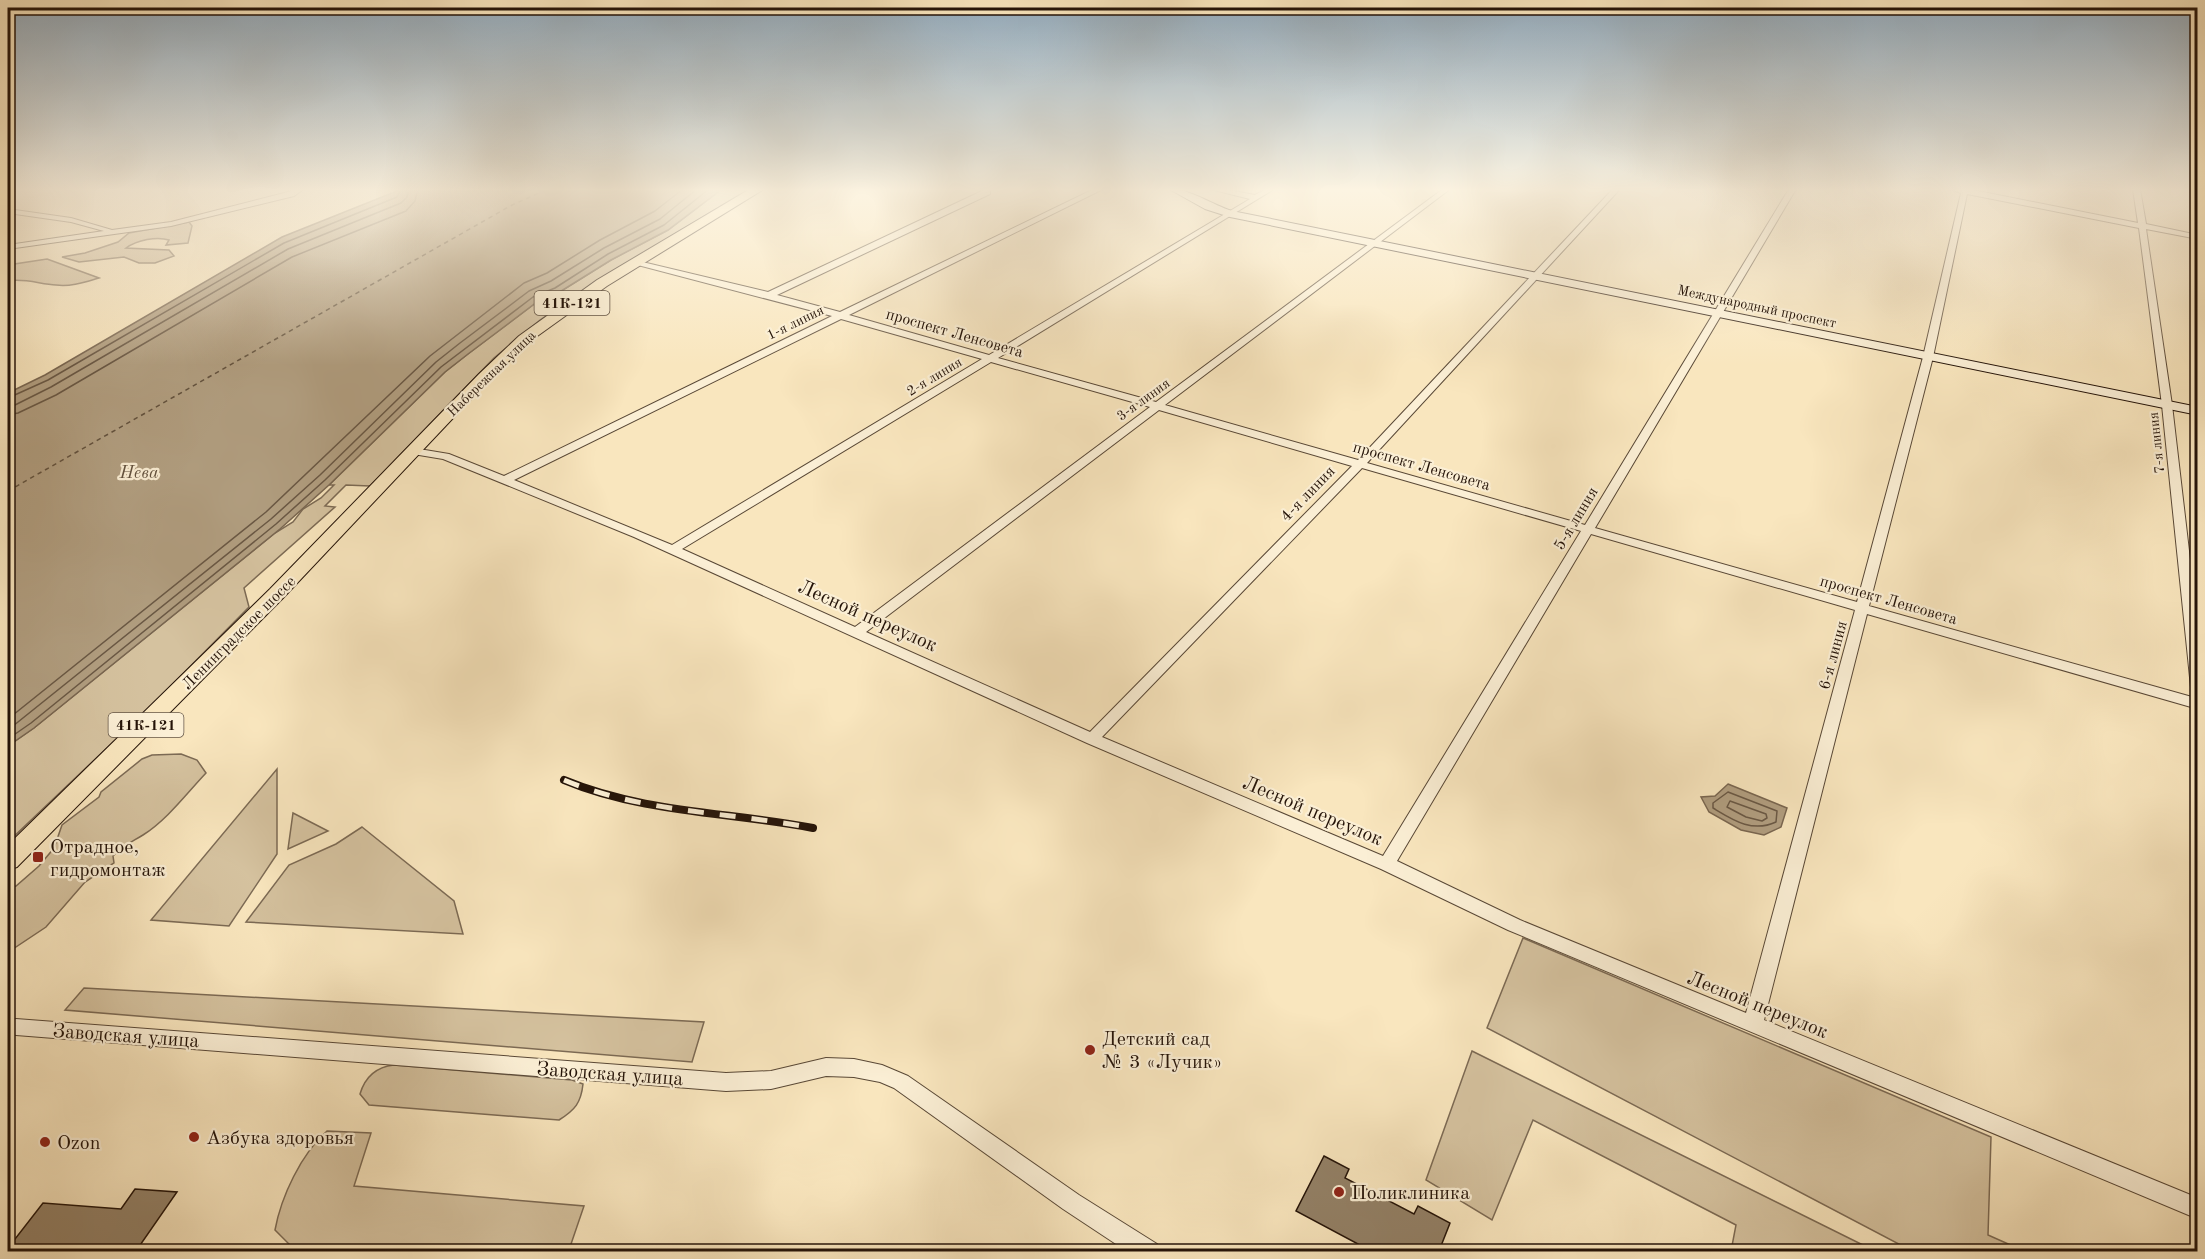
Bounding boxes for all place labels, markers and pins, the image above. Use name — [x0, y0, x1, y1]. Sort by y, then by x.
place label: Отрадное, гидромонтаж — [50, 838, 166, 881]
marker: Отрадное, гидромонтаж — [31, 850, 45, 864]
place label: Детский сад № 3 «Лучик» — [1102, 1030, 1222, 1073]
marker: Детский сад № 3 «Лучик» — [1083, 1043, 1097, 1057]
place label: Азбука здоровья — [206, 1129, 354, 1149]
marker: Азбука здоровья — [187, 1130, 201, 1144]
place label: Ozon — [57, 1134, 101, 1154]
marker: Ozon — [38, 1135, 52, 1149]
place label: Поликлиника — [1351, 1184, 1470, 1204]
marker: Поликлиника — [1332, 1185, 1346, 1199]

